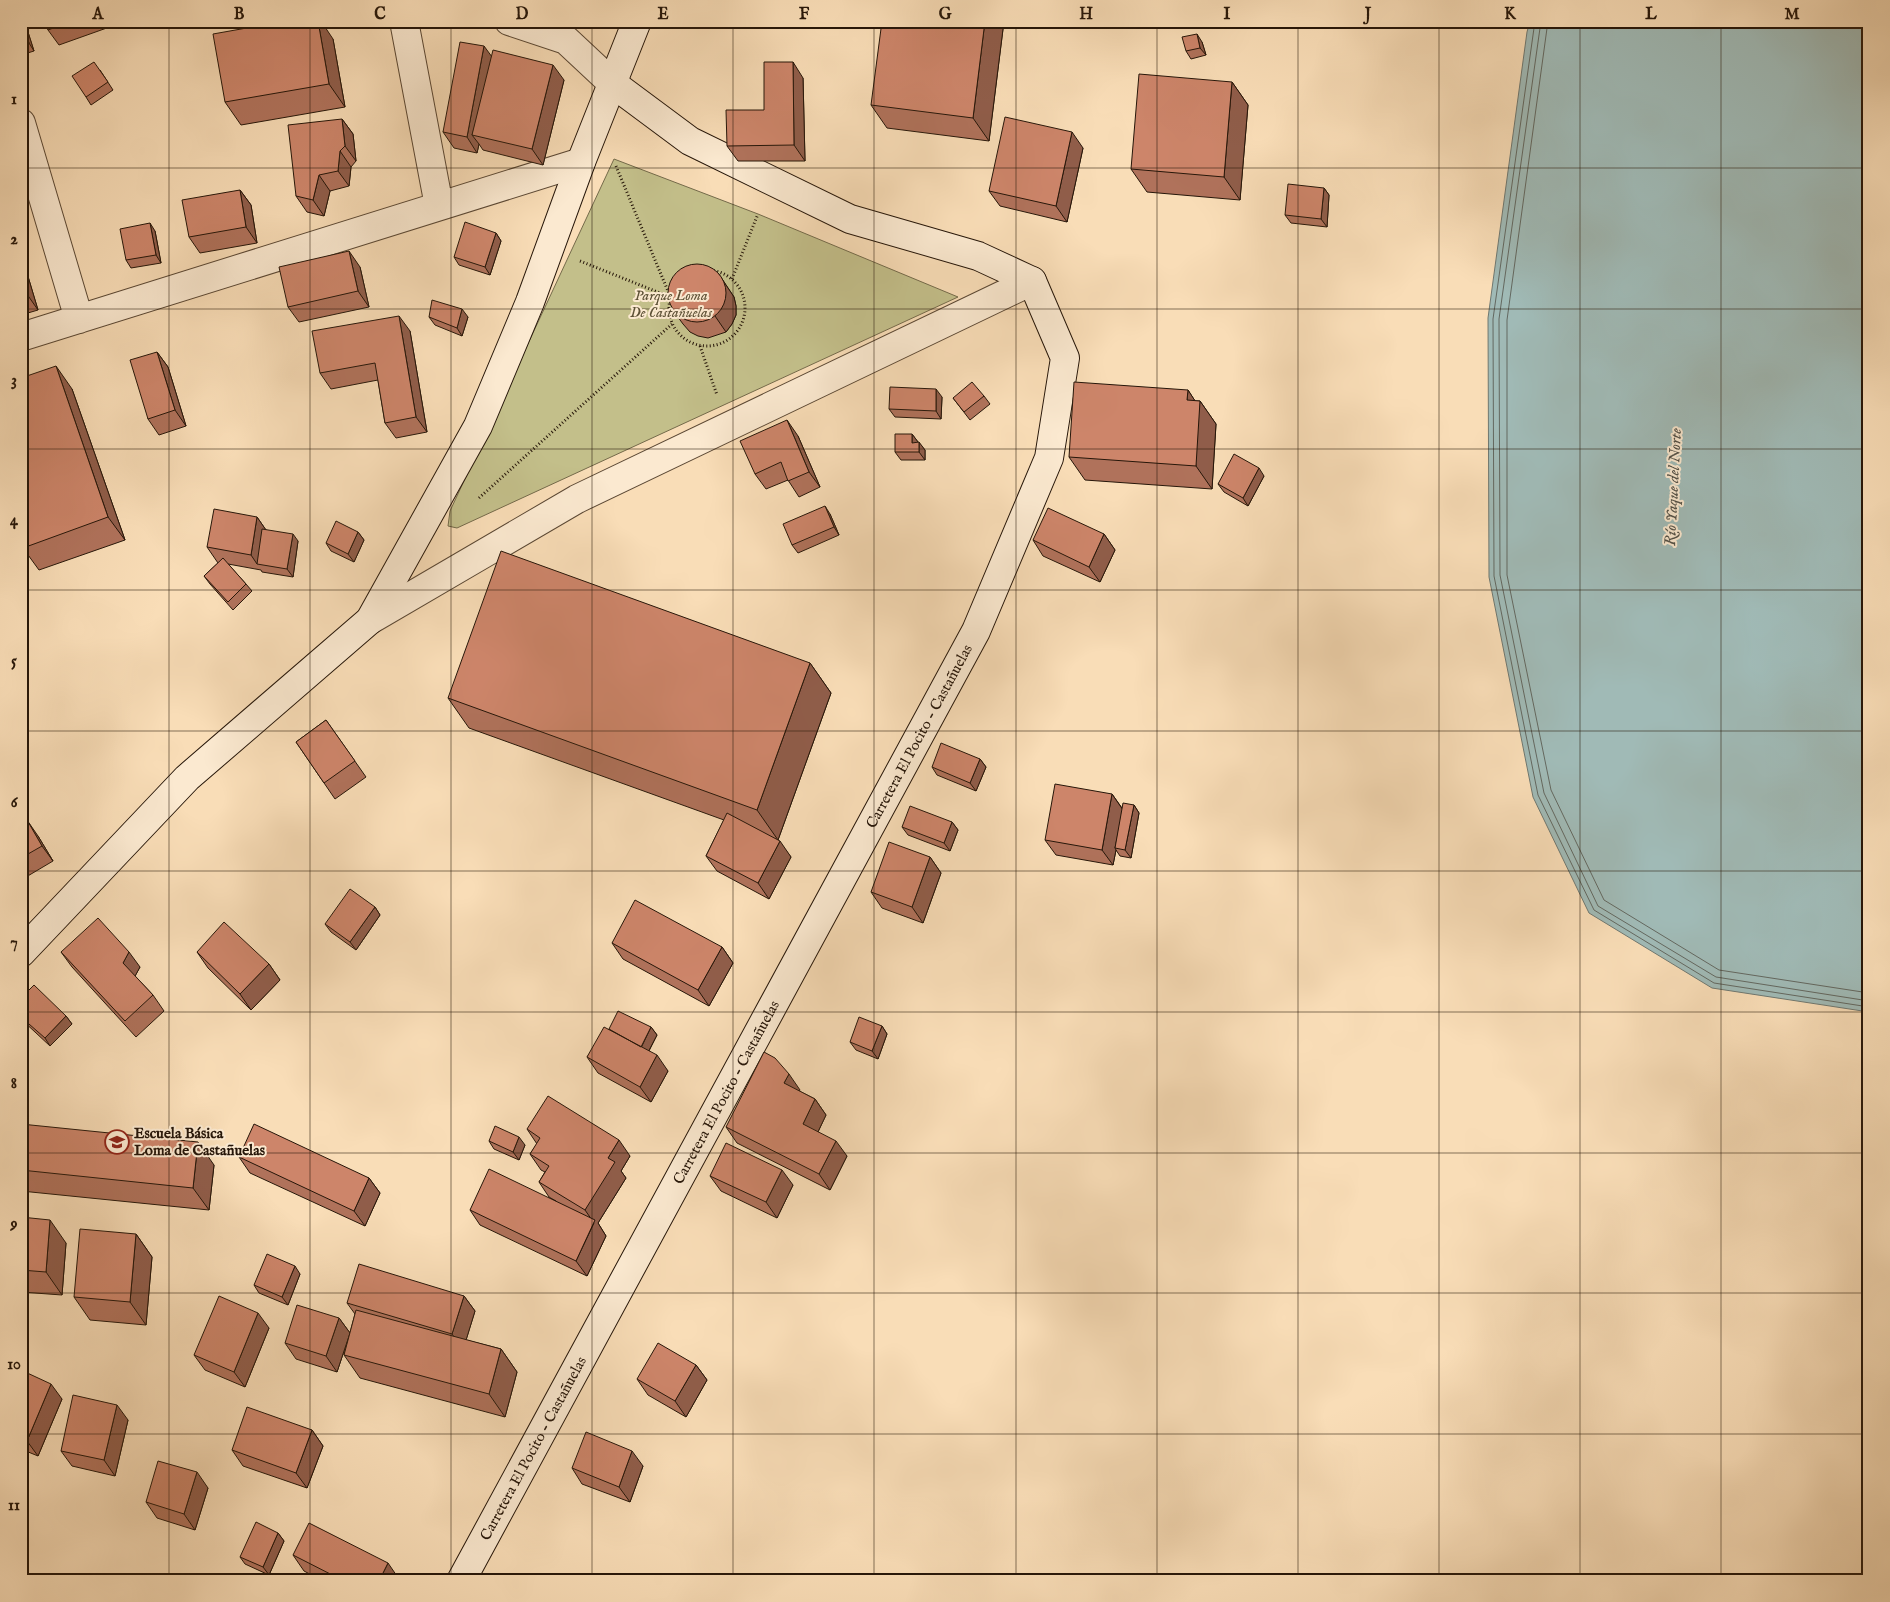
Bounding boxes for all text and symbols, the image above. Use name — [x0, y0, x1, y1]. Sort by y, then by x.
text: A — [92, 5, 105, 25]
text: B — [234, 5, 245, 25]
text: C — [374, 5, 386, 25]
text: D — [516, 5, 529, 25]
text: E — [657, 5, 669, 25]
text: F — [799, 5, 810, 25]
text: G — [939, 5, 952, 25]
text: H — [1079, 5, 1093, 25]
text: I — [1224, 5, 1231, 25]
text: J — [1363, 5, 1372, 25]
text: K — [1504, 5, 1517, 25]
text: L — [1645, 5, 1657, 25]
text: M — [1784, 5, 1800, 25]
text: 1 — [11, 90, 17, 110]
text: 2 — [10, 230, 18, 250]
park label: Parque Loma De Castañuelas — [630, 286, 713, 322]
text: 3 — [11, 371, 17, 391]
water label: Río Yaque del Norte — [1661, 427, 1687, 546]
text: 4 — [10, 511, 19, 531]
street label: Carretera El Pocito - Castañuelas — [862, 641, 977, 832]
text: 5 — [11, 652, 17, 672]
text: 6 — [11, 793, 19, 813]
text: 7 — [10, 933, 18, 953]
street label: Carretera El Pocito - Castañuelas — [669, 997, 784, 1188]
text: 8 — [11, 1074, 17, 1094]
place label: Escuela Básica Loma de Castañuelas — [134, 1124, 266, 1160]
school or university icon: Escuela Básica Loma de Castañuelas — [104, 1129, 130, 1155]
text: 9 — [10, 1215, 18, 1235]
street label: Carretera El Pocito - Castañuelas — [476, 1353, 591, 1544]
text: 10 — [7, 1355, 21, 1375]
text: 11 — [8, 1496, 20, 1516]

